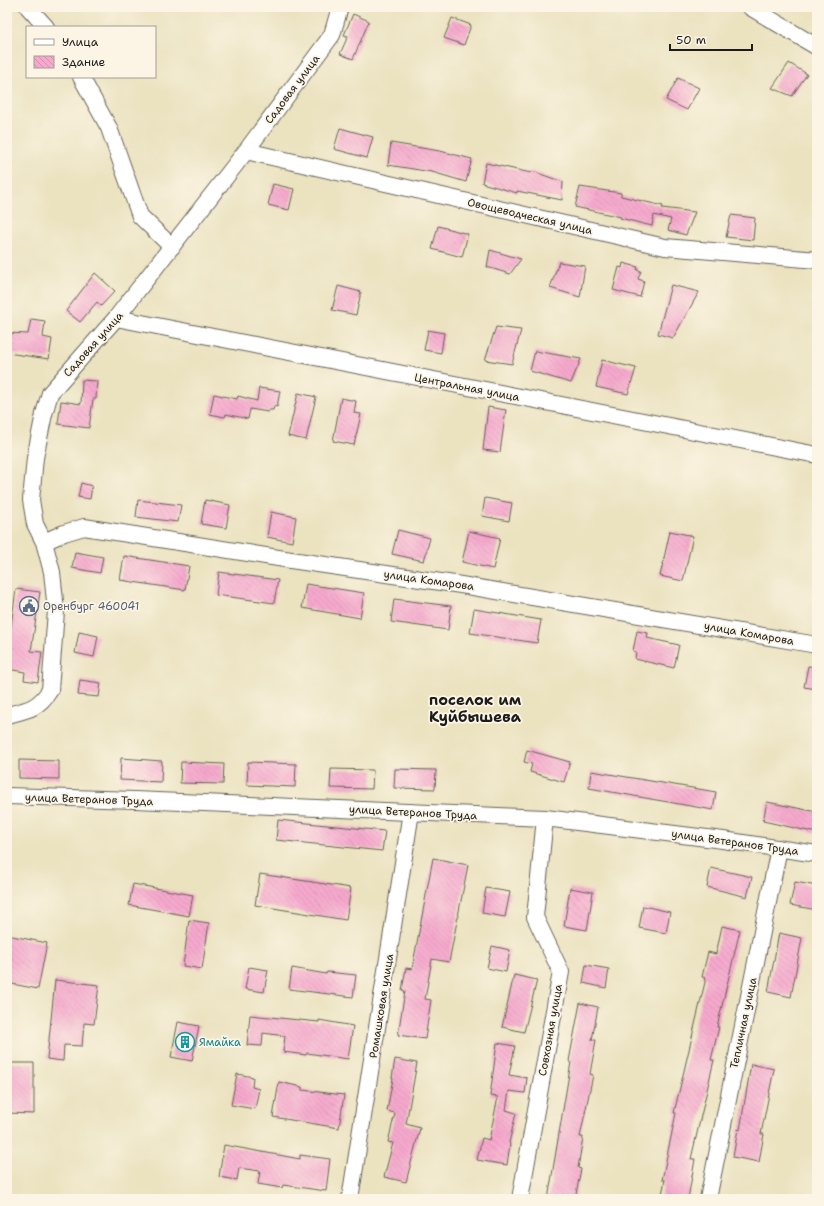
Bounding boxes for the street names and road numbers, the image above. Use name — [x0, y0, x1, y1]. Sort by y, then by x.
street label: Садовая улица — [262, 52, 323, 127]
street label: Овощеводческая улица — [466, 195, 594, 238]
street label: Садовая улица — [60, 308, 127, 380]
street label: Центральная улица — [413, 370, 521, 405]
street label: улица Комарова — [383, 567, 475, 594]
street label: улица Комарова — [703, 618, 795, 649]
street label: улица Ветеранов Труда — [25, 790, 154, 809]
street label: улица Ветеранов Труда — [349, 802, 478, 823]
street label: улица Ветеранов Труда — [670, 826, 800, 859]
street label: Ромашковая улица — [366, 953, 397, 1059]
street label: Тепличная улица — [726, 976, 761, 1070]
street label: Совхозная улица — [535, 983, 566, 1077]

